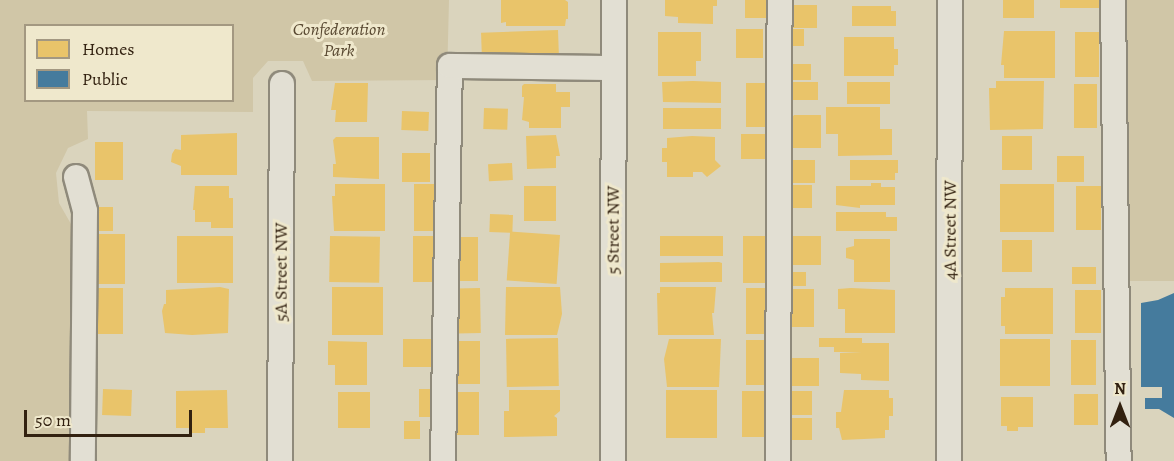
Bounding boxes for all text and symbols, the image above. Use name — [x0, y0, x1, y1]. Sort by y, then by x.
park label: Confederation Park — [293, 19, 385, 62]
legend — [24, 24, 234, 102]
text: Homes — [82, 37, 134, 61]
text: Public — [82, 67, 128, 91]
street label: 4A Street NW — [939, 180, 961, 280]
street label: 5 Street NW — [602, 186, 624, 274]
street label: 5A Street NW — [270, 222, 292, 322]
north arrow — [1090, 377, 1150, 437]
text: N — [1114, 378, 1126, 400]
scale bar — [27, 398, 195, 436]
text: 50 m — [35, 408, 71, 432]

